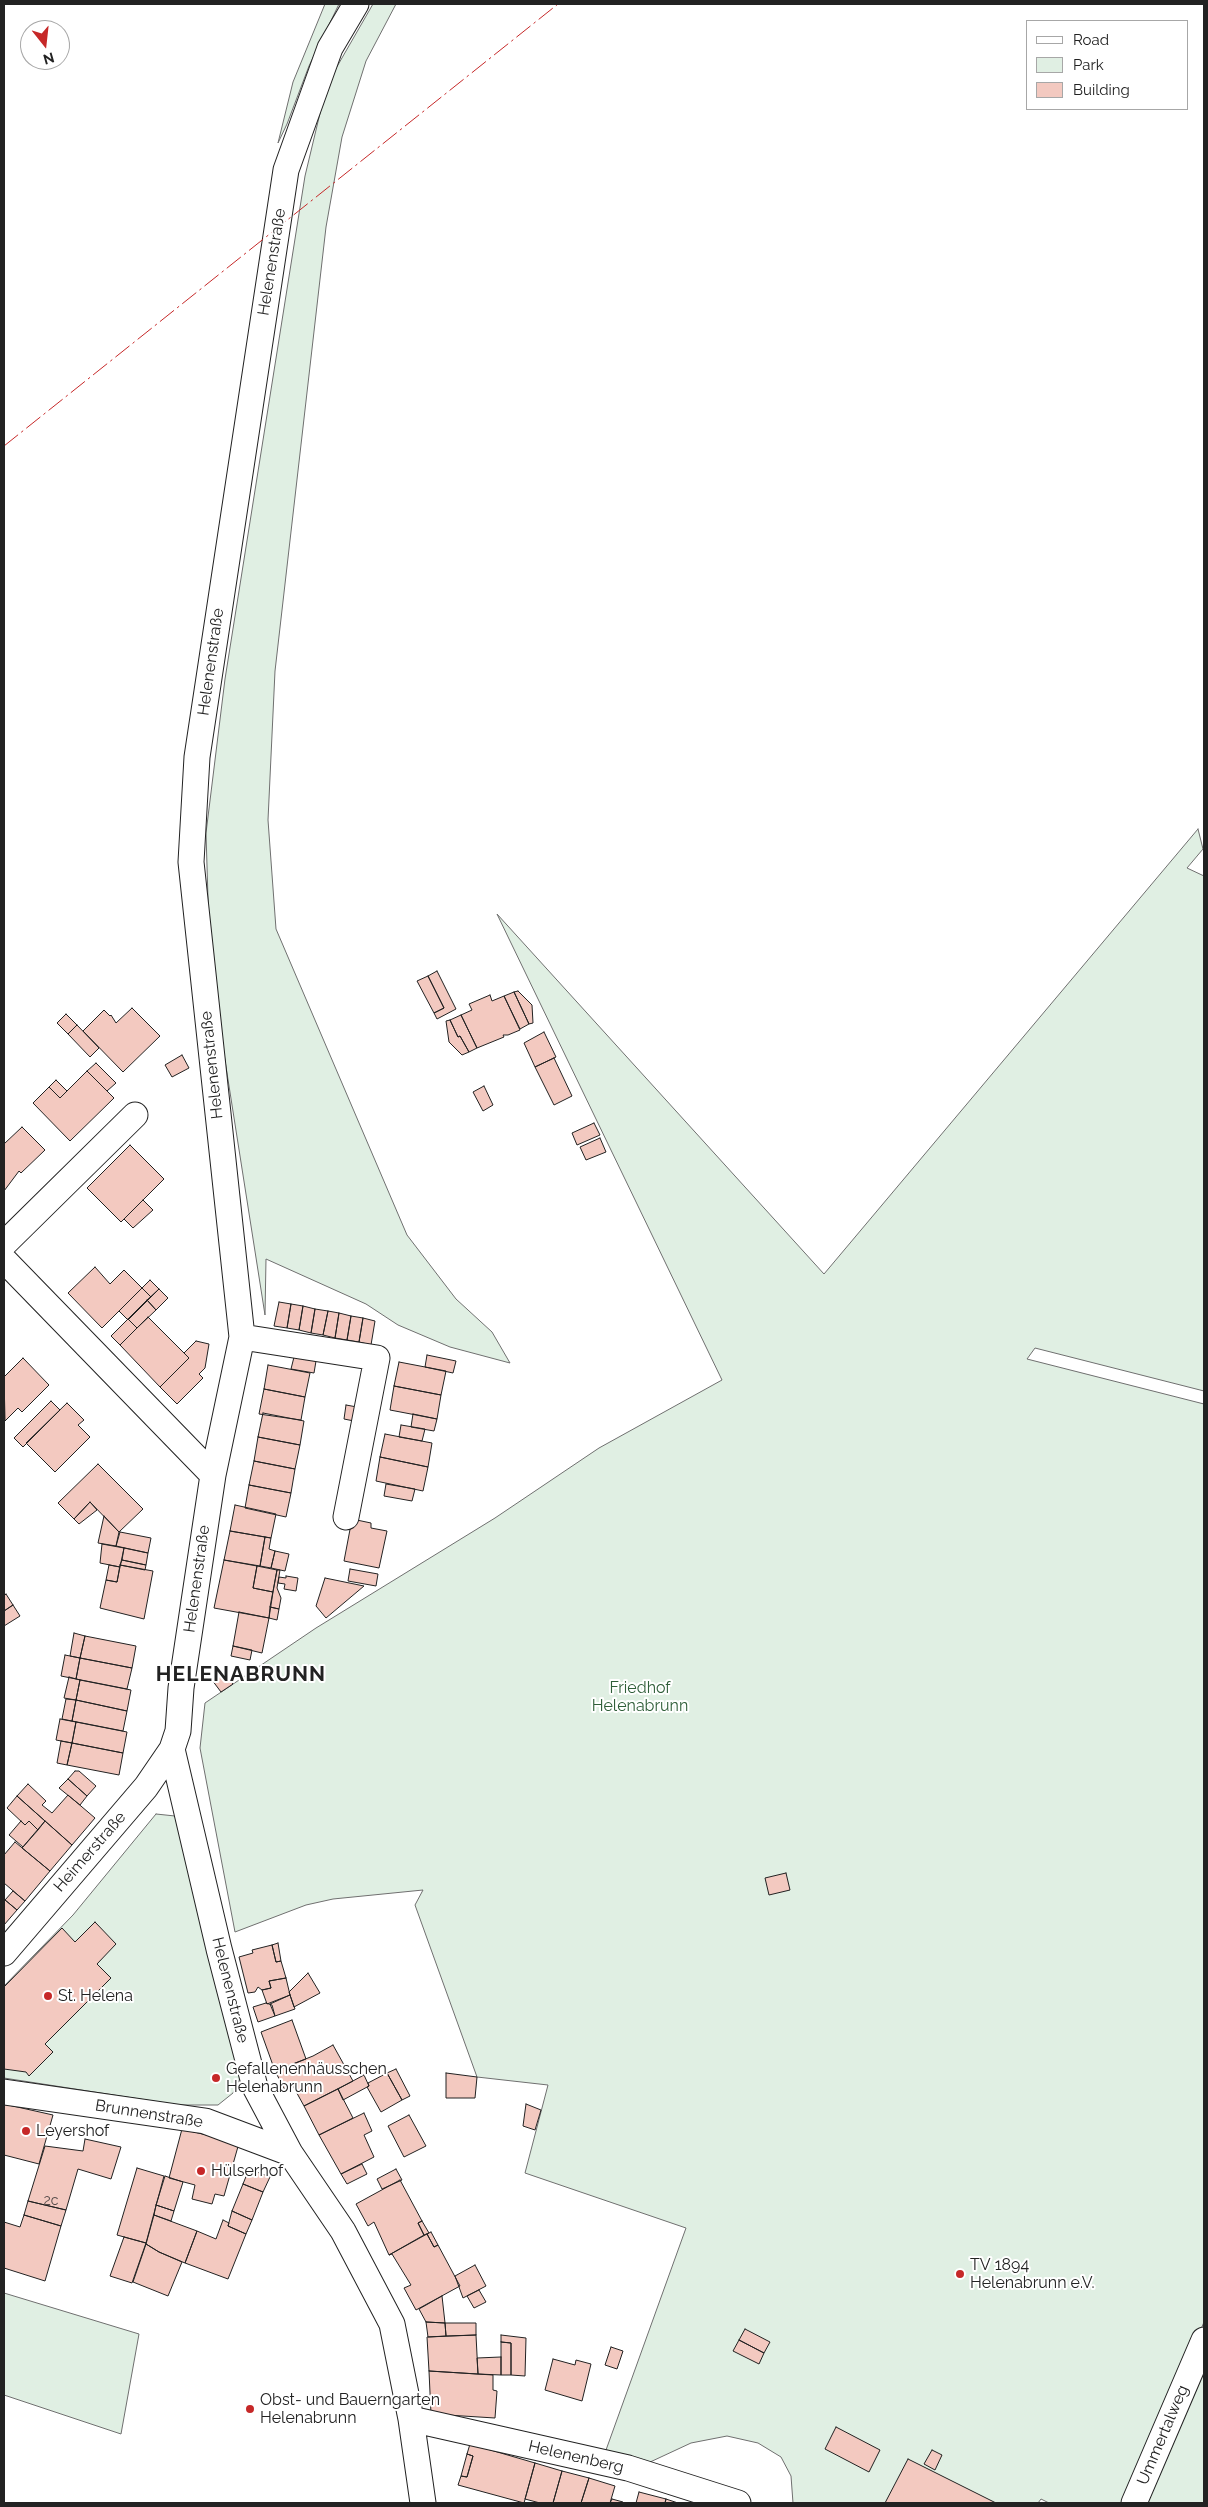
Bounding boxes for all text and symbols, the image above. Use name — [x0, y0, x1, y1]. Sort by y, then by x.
north arrow — [20, 20, 70, 70]
legend — [1026, 20, 1188, 110]
text: Road — [1073, 31, 1109, 49]
text: N — [42, 49, 56, 68]
text: Park — [1073, 56, 1104, 74]
text: Building — [1073, 81, 1130, 99]
street label: Helenenstraße — [254, 207, 290, 317]
street label: Helenenstraße — [194, 607, 228, 717]
street label: Helenenstraße — [197, 1010, 227, 1120]
street label: Helenenstraße — [180, 1524, 214, 1634]
district label: HELENABRUNN — [154, 1662, 328, 1688]
park label: Friedhof Helenabrunn — [592, 1678, 688, 1716]
street label: Heimerstraße — [50, 1808, 130, 1896]
street label: Helenenstraße — [208, 1935, 252, 2045]
place label: St. Helena — [58, 1986, 133, 2006]
marker: St. Helena — [42, 1990, 54, 2002]
place label: Gefallenenhäusschen Helenabrunn — [226, 2059, 387, 2097]
marker: Gefallenenhäusschen Helenabrunn — [210, 2072, 222, 2084]
street label: Brunnenstraße — [94, 2096, 204, 2132]
place label: Leyershof — [36, 2121, 109, 2141]
marker: Leyershof — [20, 2125, 32, 2137]
place label: Hülserhof — [211, 2161, 283, 2181]
marker: Hülserhof — [195, 2165, 207, 2177]
house number: 2c — [44, 2193, 58, 2209]
place label: TV 1894 Helenabrunn e.V. — [970, 2255, 1095, 2293]
marker: TV 1894 Helenabrunn e.V. — [954, 2268, 966, 2280]
street label: Ummertalweg — [1133, 2382, 1193, 2488]
place label: Obst- und Bauerngarten Helenabrunn — [260, 2390, 440, 2428]
marker: Obst- und Bauerngarten Helenabrunn — [244, 2403, 256, 2415]
street label: Helenenberg — [526, 2437, 626, 2477]

